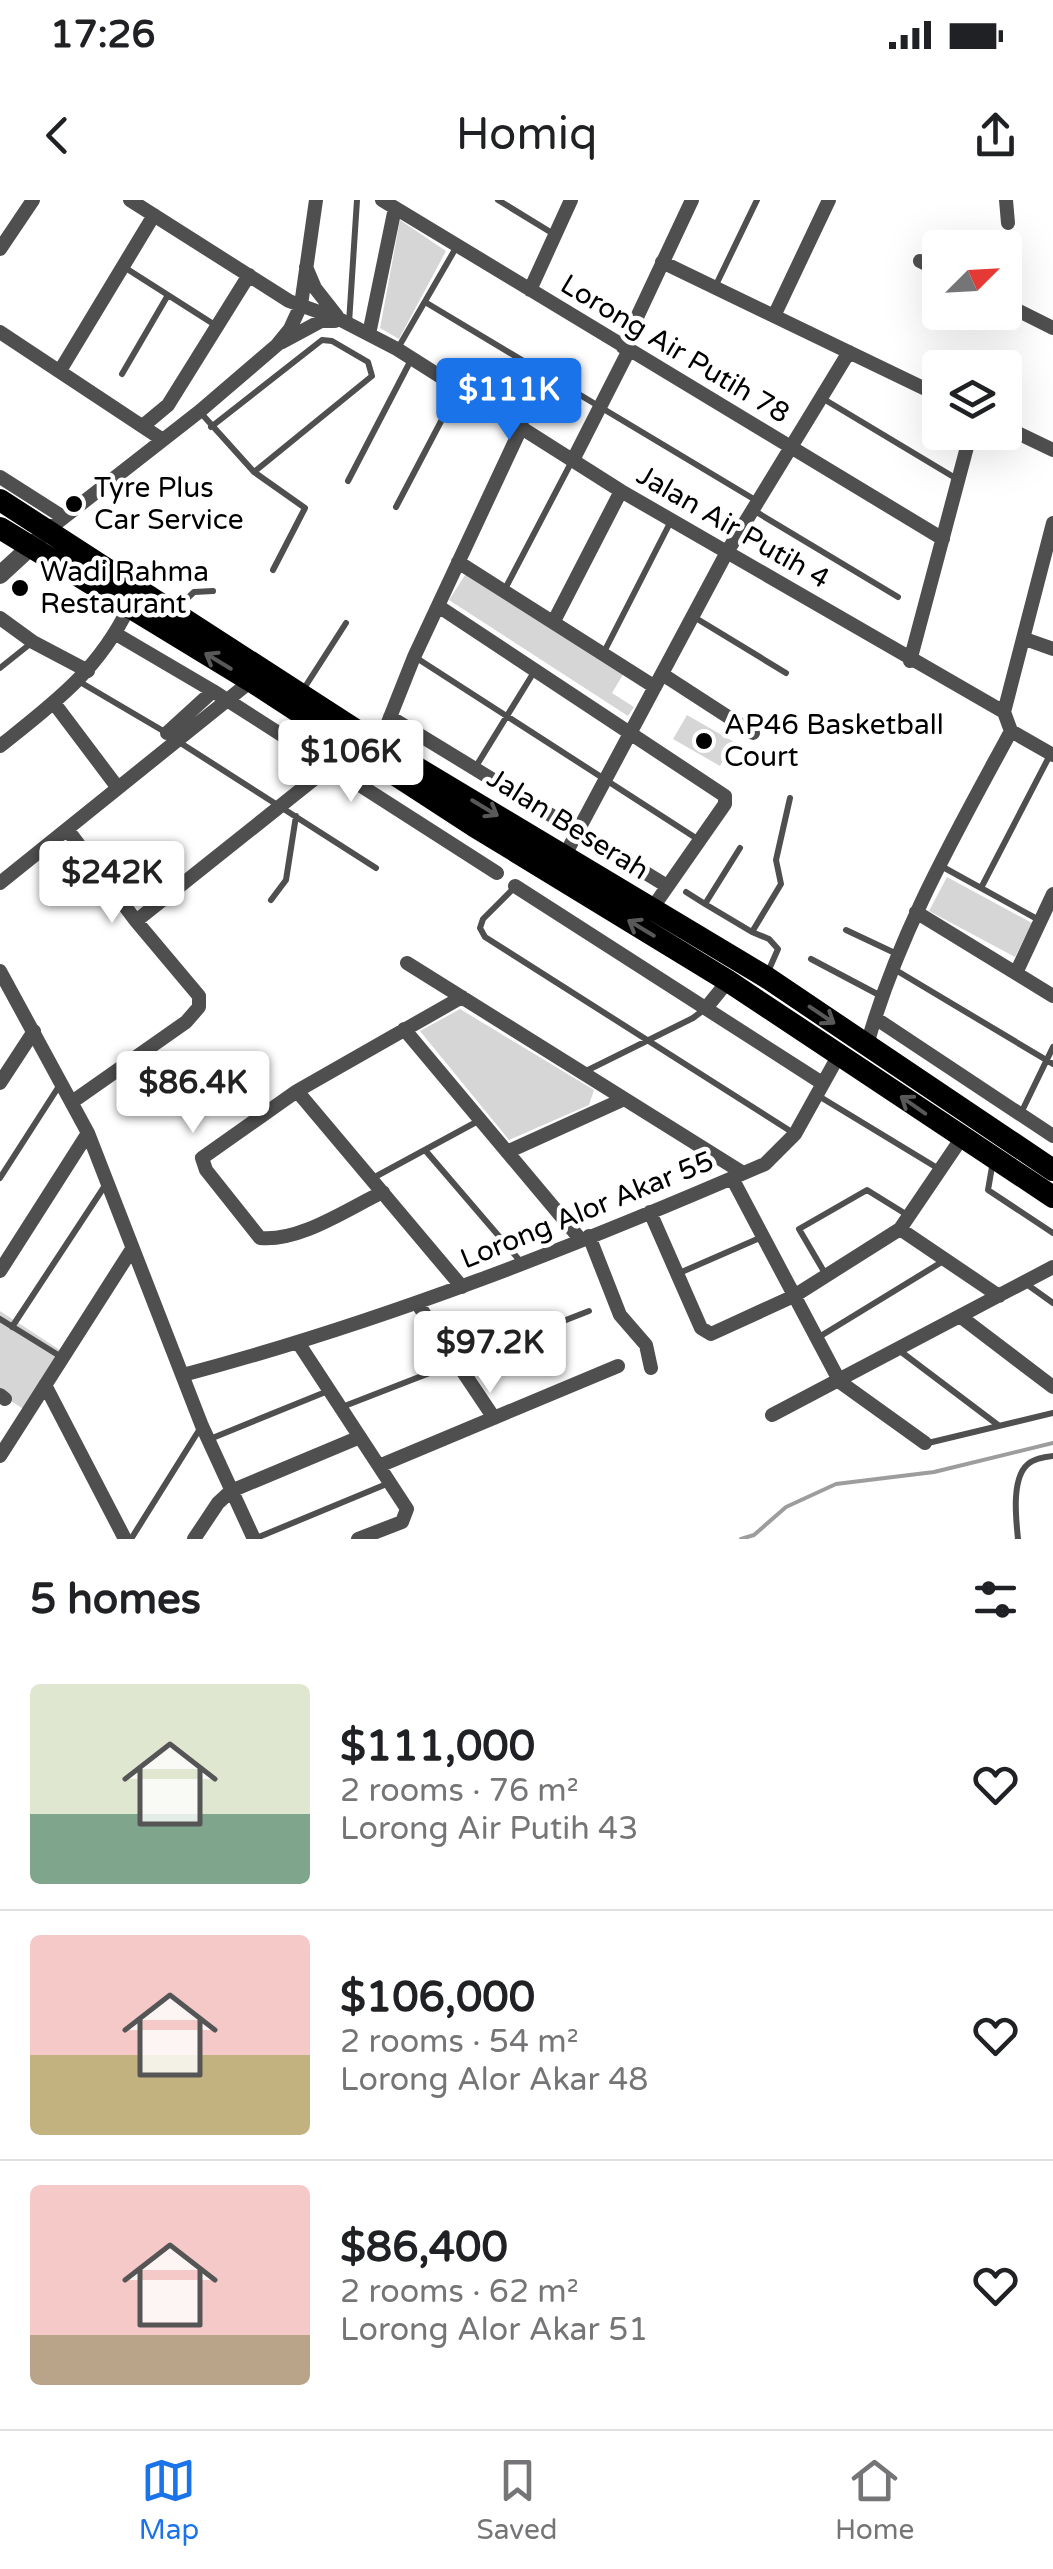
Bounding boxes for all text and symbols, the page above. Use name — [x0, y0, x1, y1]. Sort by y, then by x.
text: 17:26 — [50, 12, 155, 58]
icon: back — [30, 108, 85, 163]
text: Homiq — [456, 108, 597, 162]
icon: share — [968, 108, 1023, 163]
north arrow — [922, 230, 1022, 330]
map controls — [922, 230, 1022, 450]
street label: Lorong Air Putih 78 — [554, 267, 796, 431]
button: layers — [922, 350, 1022, 450]
pin: $111K — [439, 358, 579, 443]
text: $111K — [458, 371, 560, 409]
street label: Jalan Air Putih 4 — [631, 458, 835, 596]
place label: Tyre Plus Car Service — [94, 471, 244, 537]
marker: Tyre Plus Car Service — [63, 493, 85, 515]
place label: Wadi Rahma Restaurant — [40, 555, 209, 621]
marker: Wadi Rahma Restaurant — [9, 577, 31, 599]
one-way arrow — [204, 651, 233, 671]
place label: AP46 Basketball Court — [724, 708, 944, 774]
pin: $106K — [281, 720, 421, 805]
marker: AP46 Basketball Court — [693, 730, 715, 752]
text: $106K — [300, 733, 402, 771]
street label: Jalan Beserah — [481, 761, 655, 887]
one-way arrow — [470, 798, 499, 818]
pin: $242K — [42, 841, 182, 926]
text: $242K — [61, 854, 163, 892]
one-way arrow — [627, 918, 656, 938]
one-way arrow — [807, 1004, 835, 1025]
pin: $86.4K — [112, 1051, 274, 1136]
text: $86.4K — [138, 1064, 248, 1102]
one-way arrow — [900, 1095, 927, 1116]
street label: Lorong Alor Akar 55 — [456, 1144, 718, 1276]
pin: $97.2K — [409, 1311, 571, 1396]
text: $97.2K — [436, 1324, 544, 1362]
icon: filters — [968, 1572, 1023, 1627]
text: 5 homes — [30, 1574, 201, 1625]
text: $111,000 — [340, 1721, 535, 1772]
icon: home — [110, 1724, 230, 1844]
icon: heart — [968, 1757, 1023, 1812]
text: 2 rooms · 76 m² — [340, 1772, 579, 1810]
text: Lorong Air Putih 43 — [340, 1810, 638, 1848]
text: $106,000 — [340, 1972, 535, 2023]
icon: home — [110, 1975, 230, 2095]
icon: heart — [968, 2008, 1023, 2063]
text: 2 rooms · 54 m² — [340, 2023, 579, 2061]
text: Lorong Alor Akar 48 — [340, 2061, 648, 2099]
text: $86,400 — [340, 2222, 508, 2273]
icon: home — [110, 2225, 230, 2345]
icon: heart — [968, 2258, 1023, 2313]
text: 2 rooms · 62 m² — [340, 2273, 579, 2311]
text: Lorong Alor Akar 51 — [340, 2311, 648, 2349]
tab: Map — [139, 2453, 199, 2547]
tab: Saved — [477, 2453, 558, 2547]
tab: Home — [835, 2453, 914, 2547]

